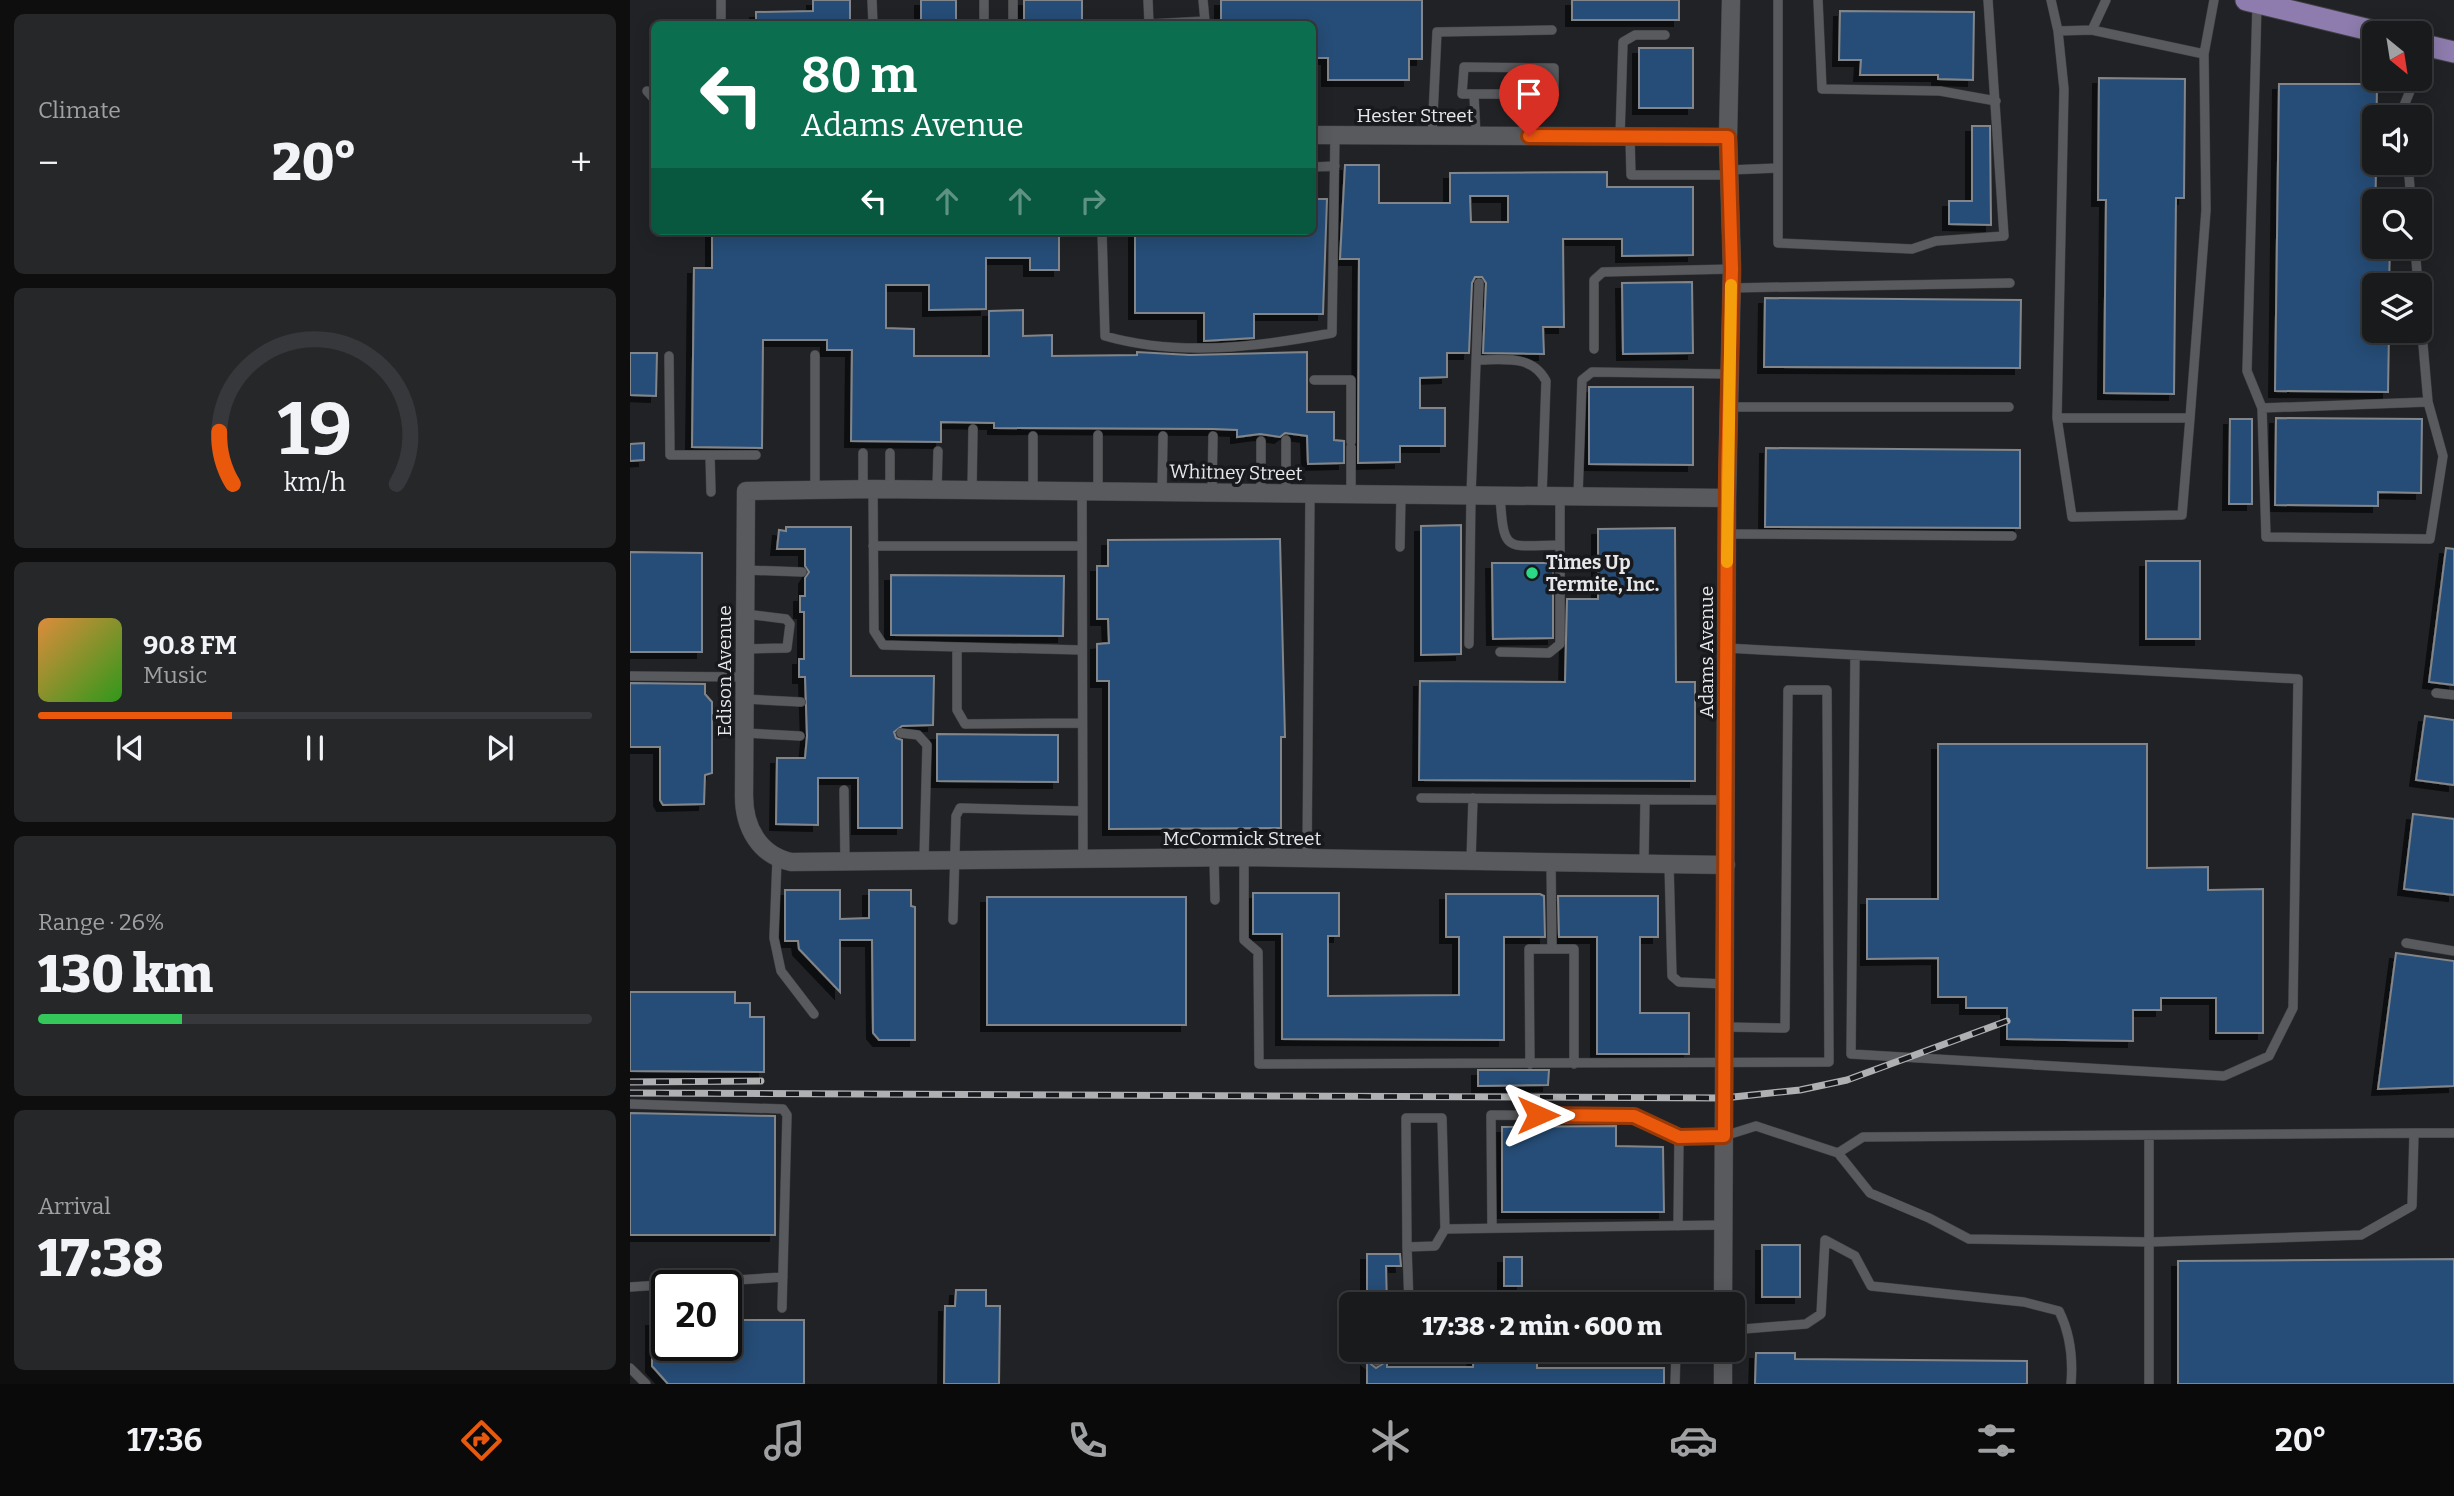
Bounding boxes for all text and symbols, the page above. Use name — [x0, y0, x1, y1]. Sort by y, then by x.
north arrow — [2362, 21, 2432, 91]
map controls — [2362, 21, 2432, 343]
text: 80 m — [801, 46, 917, 105]
icon: left — [686, 49, 777, 140]
pin — [1499, 64, 1559, 136]
icon: arrive — [1510, 75, 1548, 113]
text: Climate — [38, 96, 121, 124]
street label: Hester Street — [1356, 104, 1474, 127]
button: sound — [2362, 105, 2432, 175]
text: Adams Avenue — [801, 106, 1024, 144]
text: 20° — [272, 131, 357, 194]
text: − — [38, 140, 59, 186]
text: + — [570, 140, 592, 186]
icon: left — [855, 182, 893, 220]
icon: ahead — [928, 182, 966, 220]
icon: ahead — [1001, 182, 1039, 220]
icon: right — [1074, 182, 1112, 220]
button: search — [2362, 189, 2432, 259]
button: layers — [2362, 273, 2432, 343]
text: 19 — [278, 386, 352, 473]
street label: Whitney Street — [1169, 460, 1303, 485]
text: km/h — [284, 468, 346, 498]
place label: Times Up Termite, Inc. — [1546, 551, 1659, 596]
marker: Times Up Termite, Inc. — [1524, 565, 1540, 581]
street label: Adams Avenue — [1695, 586, 1718, 718]
street label: Edison Avenue — [713, 605, 736, 737]
text: 90.8 FM — [143, 630, 237, 661]
text: Music — [143, 661, 207, 689]
icon: previous — [111, 729, 149, 767]
icon: pause — [296, 729, 334, 767]
icon: next — [481, 729, 519, 767]
street label: McCormick Street — [1163, 827, 1321, 850]
text: Range · 26% — [38, 908, 165, 936]
text: 130 km — [38, 943, 213, 1006]
position arrow — [1501, 1078, 1575, 1152]
text: Arrival — [38, 1192, 111, 1220]
text: 17:38 — [38, 1227, 163, 1290]
speed limit sign: 20 — [651, 1270, 742, 1361]
text: 17:38 · 2 min · 600 m — [1422, 1311, 1662, 1342]
icon: directions — [457, 1416, 506, 1465]
icon: music — [760, 1416, 809, 1465]
icon: phone — [1063, 1416, 1112, 1465]
icon: climate — [1366, 1416, 1415, 1465]
icon: car — [1669, 1416, 1718, 1465]
icon: filters — [1972, 1416, 2021, 1465]
text: 17:36 — [127, 1421, 203, 1459]
text: 20° — [2275, 1421, 2327, 1459]

